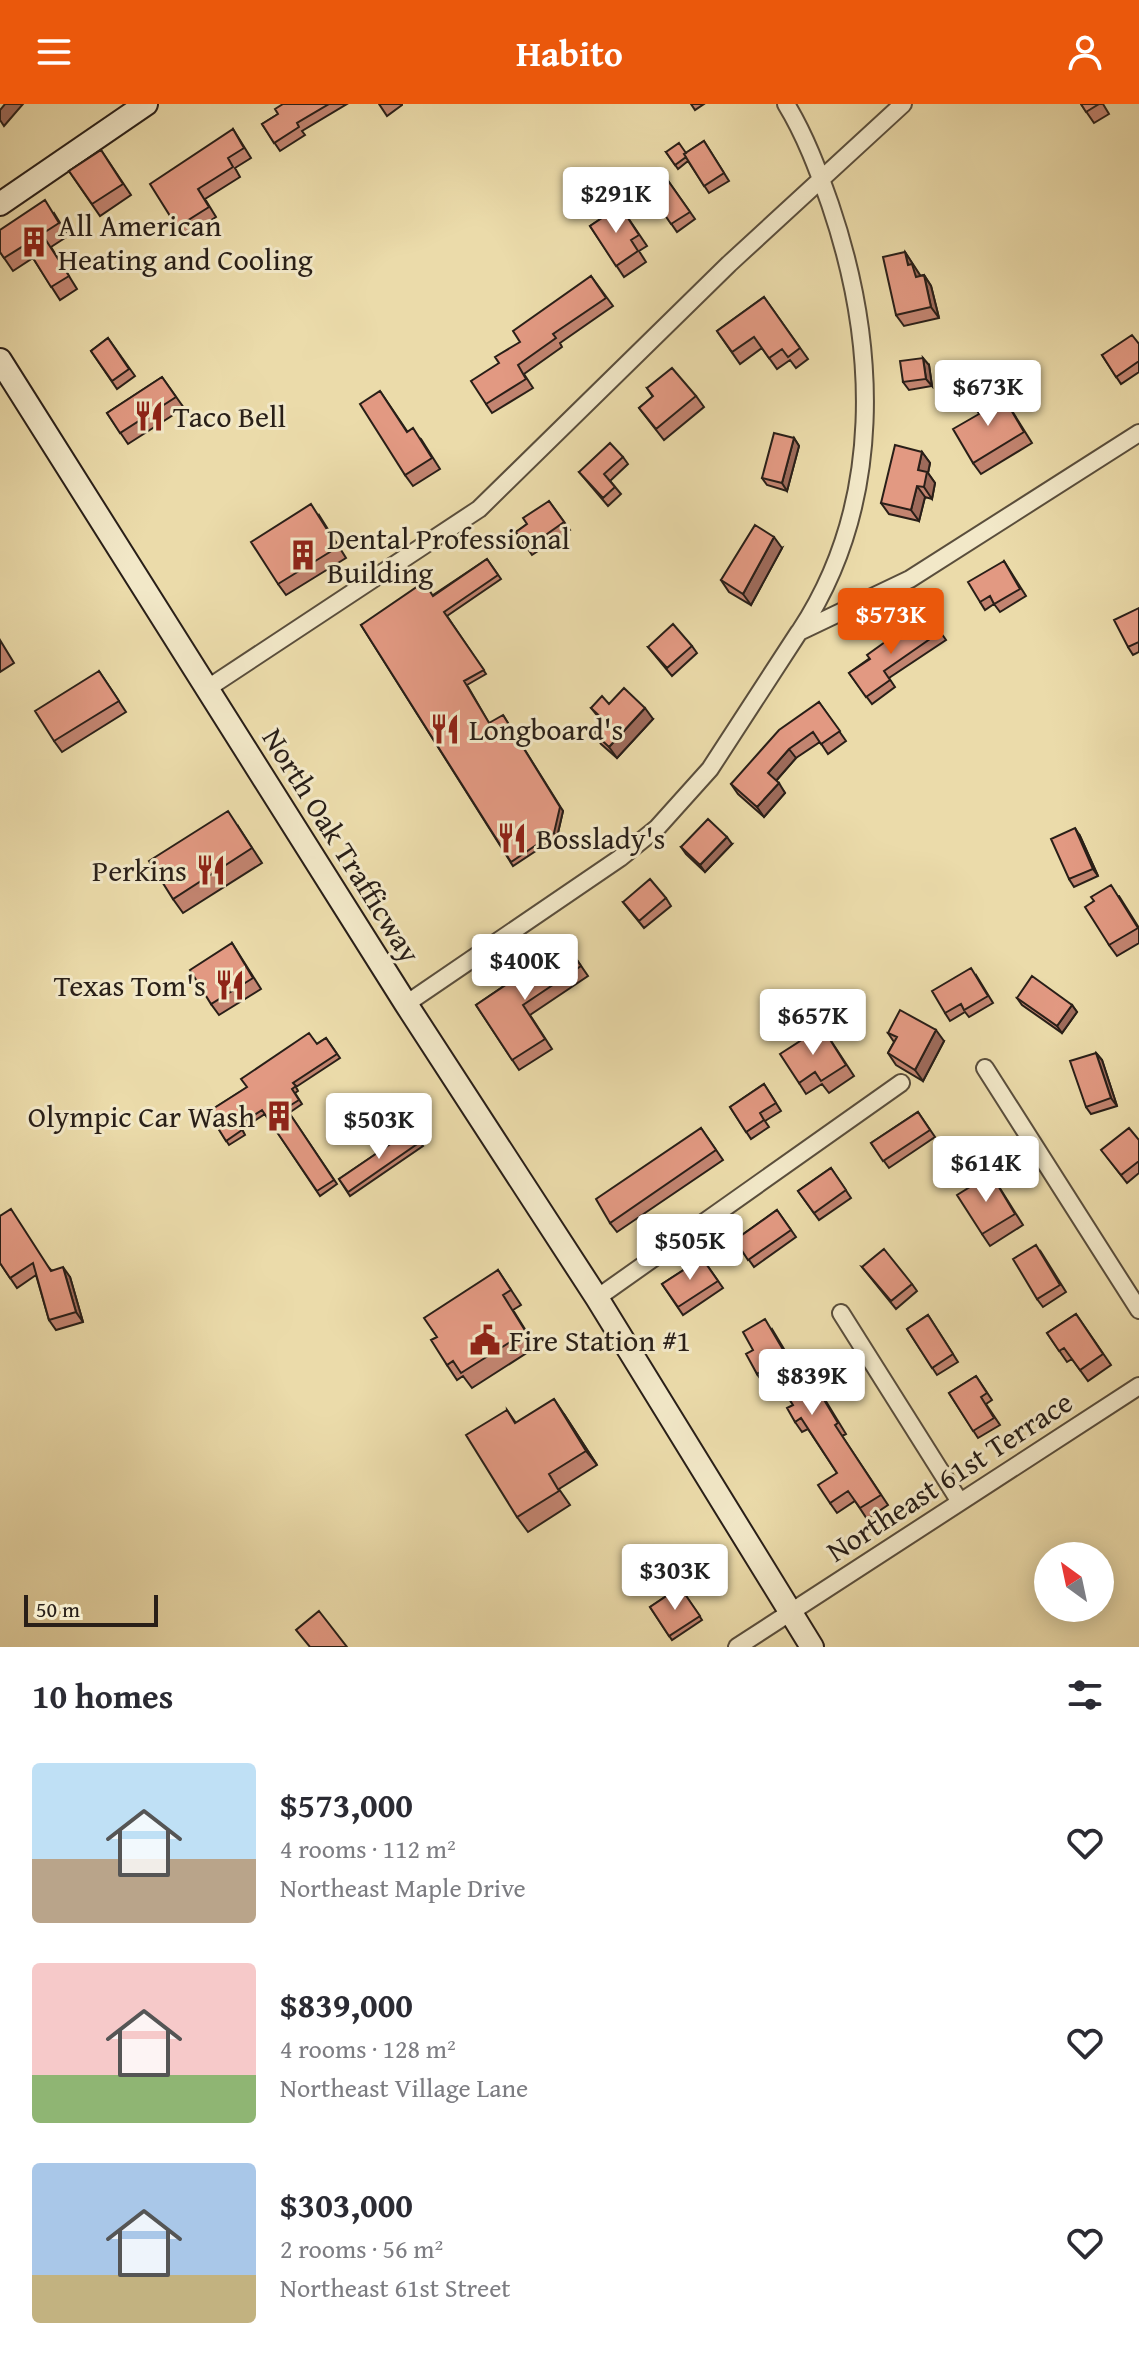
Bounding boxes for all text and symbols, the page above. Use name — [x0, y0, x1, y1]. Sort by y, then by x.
text: Habito — [516, 26, 623, 79]
icon: menu — [32, 30, 76, 74]
icon: person — [1063, 30, 1107, 74]
pin: $291K — [560, 167, 672, 235]
text: $291K — [581, 173, 651, 212]
place label: All American Heating and Cooling — [58, 203, 313, 281]
building icon: All American Heating and Cooling — [17, 225, 51, 259]
pin: $673K — [932, 360, 1044, 428]
text: $673K — [953, 366, 1023, 405]
place label: Taco Bell — [173, 394, 286, 438]
restaurant icon: Taco Bell — [132, 399, 166, 433]
place label: Dental Professional Building — [327, 516, 570, 594]
building icon: Dental Professional Building — [286, 538, 320, 572]
pin: $573K — [835, 588, 947, 656]
text: $573K — [856, 594, 926, 633]
place label: Longboard's — [469, 707, 623, 751]
restaurant icon: Longboard's — [428, 712, 462, 746]
street label: North Oak Trafficway — [252, 719, 432, 971]
place label: Bosslady's — [536, 816, 665, 860]
restaurant icon: Bosslady's — [495, 821, 529, 855]
place label: Perkins — [92, 848, 187, 892]
restaurant icon: Perkins — [194, 853, 228, 887]
pin: $400K — [469, 934, 581, 1002]
text: $400K — [490, 940, 560, 979]
place label: Texas Tom's — [54, 963, 206, 1007]
restaurant icon: Texas Tom's — [213, 968, 247, 1002]
pin: $657K — [757, 989, 869, 1057]
text: $657K — [778, 995, 848, 1034]
pin: $503K — [323, 1093, 435, 1161]
place label: Olympic Car Wash — [28, 1094, 255, 1138]
building icon: Olympic Car Wash — [262, 1099, 296, 1133]
text: $503K — [344, 1099, 414, 1138]
pin: $614K — [930, 1136, 1042, 1204]
text: $614K — [951, 1142, 1021, 1181]
pin: $505K — [634, 1214, 746, 1282]
text: $505K — [655, 1220, 725, 1259]
place label: Fire Station #1 — [509, 1318, 691, 1362]
public building icon: Fire Station #1 — [468, 1323, 502, 1357]
pin: $839K — [756, 1349, 868, 1417]
text: $839K — [777, 1355, 847, 1394]
street label: Northeast 61st Terrace — [817, 1380, 1081, 1572]
north arrow — [1034, 1542, 1114, 1622]
map controls — [1034, 1542, 1114, 1622]
pin: $303K — [619, 1544, 731, 1612]
text: $303K — [640, 1550, 710, 1589]
scale bar — [24, 1591, 158, 1627]
text: 50 m — [36, 1593, 80, 1625]
text: 10 homes — [32, 1671, 173, 1720]
icon: filters — [1063, 1673, 1107, 1717]
text: $573,000 — [280, 1780, 413, 1829]
icon: home — [96, 1795, 192, 1891]
icon: heart — [1063, 1821, 1107, 1865]
text: 4 rooms · 112 m² — [280, 1829, 456, 1868]
text: Northeast Maple Drive — [280, 1868, 526, 1907]
text: $839,000 — [280, 1980, 413, 2029]
icon: home — [96, 1995, 192, 2091]
icon: heart — [1063, 2021, 1107, 2065]
text: 4 rooms · 128 m² — [280, 2029, 456, 2068]
text: Northeast Village Lane — [280, 2068, 528, 2107]
text: $303,000 — [280, 2180, 413, 2229]
icon: home — [96, 2195, 192, 2291]
icon: heart — [1063, 2221, 1107, 2265]
text: 2 rooms · 56 m² — [280, 2229, 443, 2268]
text: Northeast 61st Street — [280, 2268, 511, 2307]

